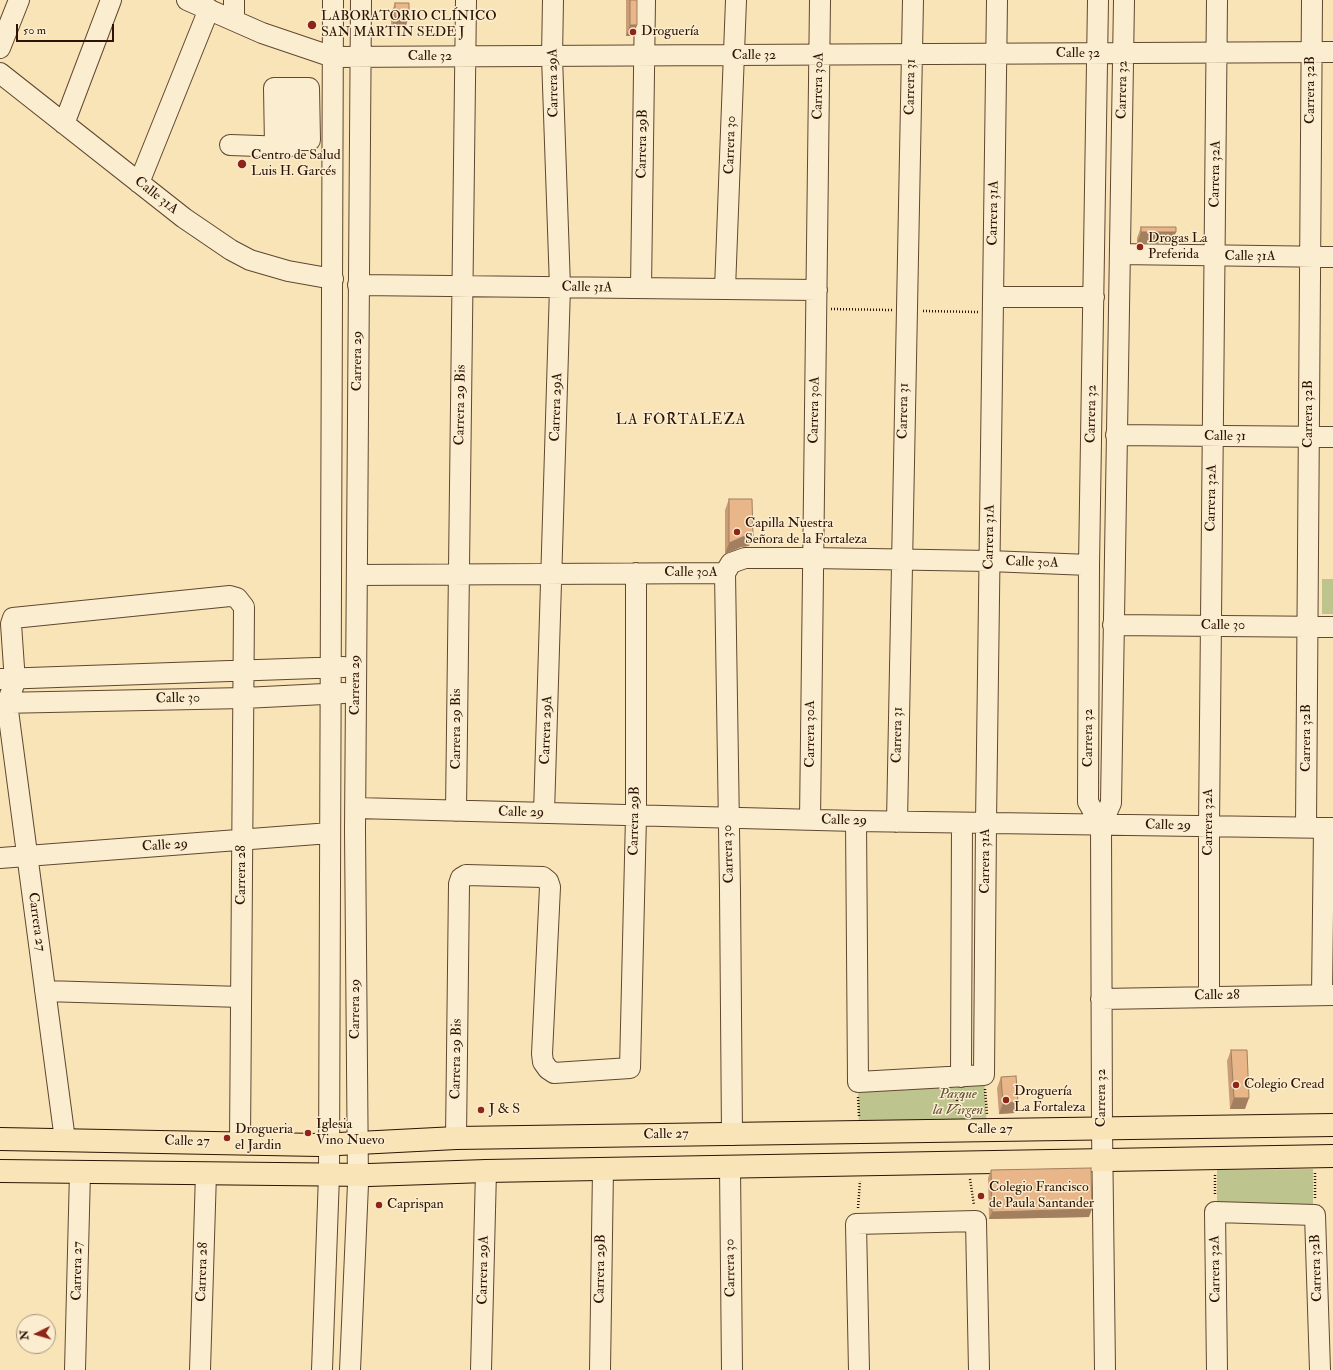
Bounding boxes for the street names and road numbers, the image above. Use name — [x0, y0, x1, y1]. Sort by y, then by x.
street label: Calle 32 — [1056, 46, 1100, 62]
street label: Carrera 29A — [545, 48, 563, 118]
street label: Calle 32 — [732, 48, 776, 64]
street label: Calle 32 — [408, 49, 452, 65]
street label: Carrera 30A — [810, 52, 828, 120]
street label: Carrera 32B — [1303, 56, 1319, 124]
street label: Carrera 31 — [902, 59, 920, 115]
street label: Carrera 32 — [1114, 61, 1132, 119]
street label: Carrera 29B — [634, 109, 652, 179]
street label: Carrera 30 — [722, 115, 740, 175]
street label: Carrera 32A — [1207, 140, 1225, 208]
street label: Calle 31A — [131, 174, 181, 218]
street label: Carrera 31A — [985, 180, 1003, 246]
street label: Calle 31A — [1224, 249, 1276, 265]
street label: Calle 31A — [561, 279, 613, 297]
street label: Carrera 29 — [350, 331, 366, 391]
street label: Carrera 29 Bis — [452, 364, 470, 446]
street label: Carrera 29A — [547, 372, 567, 442]
street label: Carrera 30A — [806, 376, 824, 444]
street label: Carrera 32B — [1301, 380, 1317, 448]
street label: Carrera 31 — [895, 383, 913, 439]
street label: Carrera 32 — [1083, 385, 1101, 443]
street label: Calle 31 — [1204, 429, 1246, 445]
street label: Carrera 32A — [1203, 464, 1221, 532]
street label: Carrera 31A — [981, 504, 999, 570]
street label: Calle 30A — [1005, 554, 1059, 572]
street label: Calle 30A — [664, 565, 718, 581]
street label: Calle 30 — [1201, 618, 1245, 634]
street label: Carrera 29 — [348, 655, 364, 715]
street label: Carrera 29 Bis — [449, 689, 465, 769]
street label: Calle 30 — [156, 690, 200, 708]
street label: Carrera 29A — [537, 695, 557, 765]
street label: Carrera 30A — [803, 700, 819, 768]
street label: Carrera 32B — [1299, 704, 1315, 772]
street label: Carrera 31 — [889, 707, 907, 763]
street label: Carrera 32 — [1081, 709, 1097, 767]
street label: Carrera 29B — [626, 786, 644, 856]
street label: Carrera 32A — [1201, 788, 1217, 856]
street label: Calle 29 — [498, 804, 544, 822]
street label: Calle 29 — [821, 812, 867, 830]
street label: Calle 29 — [1145, 817, 1191, 835]
street label: Carrera 30 — [720, 824, 738, 884]
street label: Carrera 31A — [978, 828, 994, 894]
street label: Calle 29 — [141, 836, 189, 856]
street label: Carrera 28 — [234, 845, 250, 905]
street label: Carrera 27 — [24, 891, 48, 953]
street label: Carrera 29 — [348, 979, 364, 1039]
street label: Calle 28 — [1194, 987, 1240, 1005]
street label: Carrera 29 Bis — [448, 1018, 466, 1100]
street label: Carrera 32 — [1094, 1069, 1110, 1127]
street label: Calle 27 — [967, 1122, 1013, 1138]
street label: Calle 27 — [643, 1126, 689, 1144]
street label: Calle 27 — [164, 1133, 210, 1151]
street label: Carrera 29B — [592, 1234, 610, 1304]
street label: Carrera 32B — [1307, 1234, 1327, 1302]
street label: Carrera 29A — [475, 1235, 493, 1305]
street label: Carrera 32A — [1207, 1235, 1225, 1303]
street label: Carrera 30 — [722, 1239, 740, 1297]
street label: Carrera 27 — [69, 1241, 87, 1301]
street label: Carrera 28 — [194, 1242, 212, 1302]

